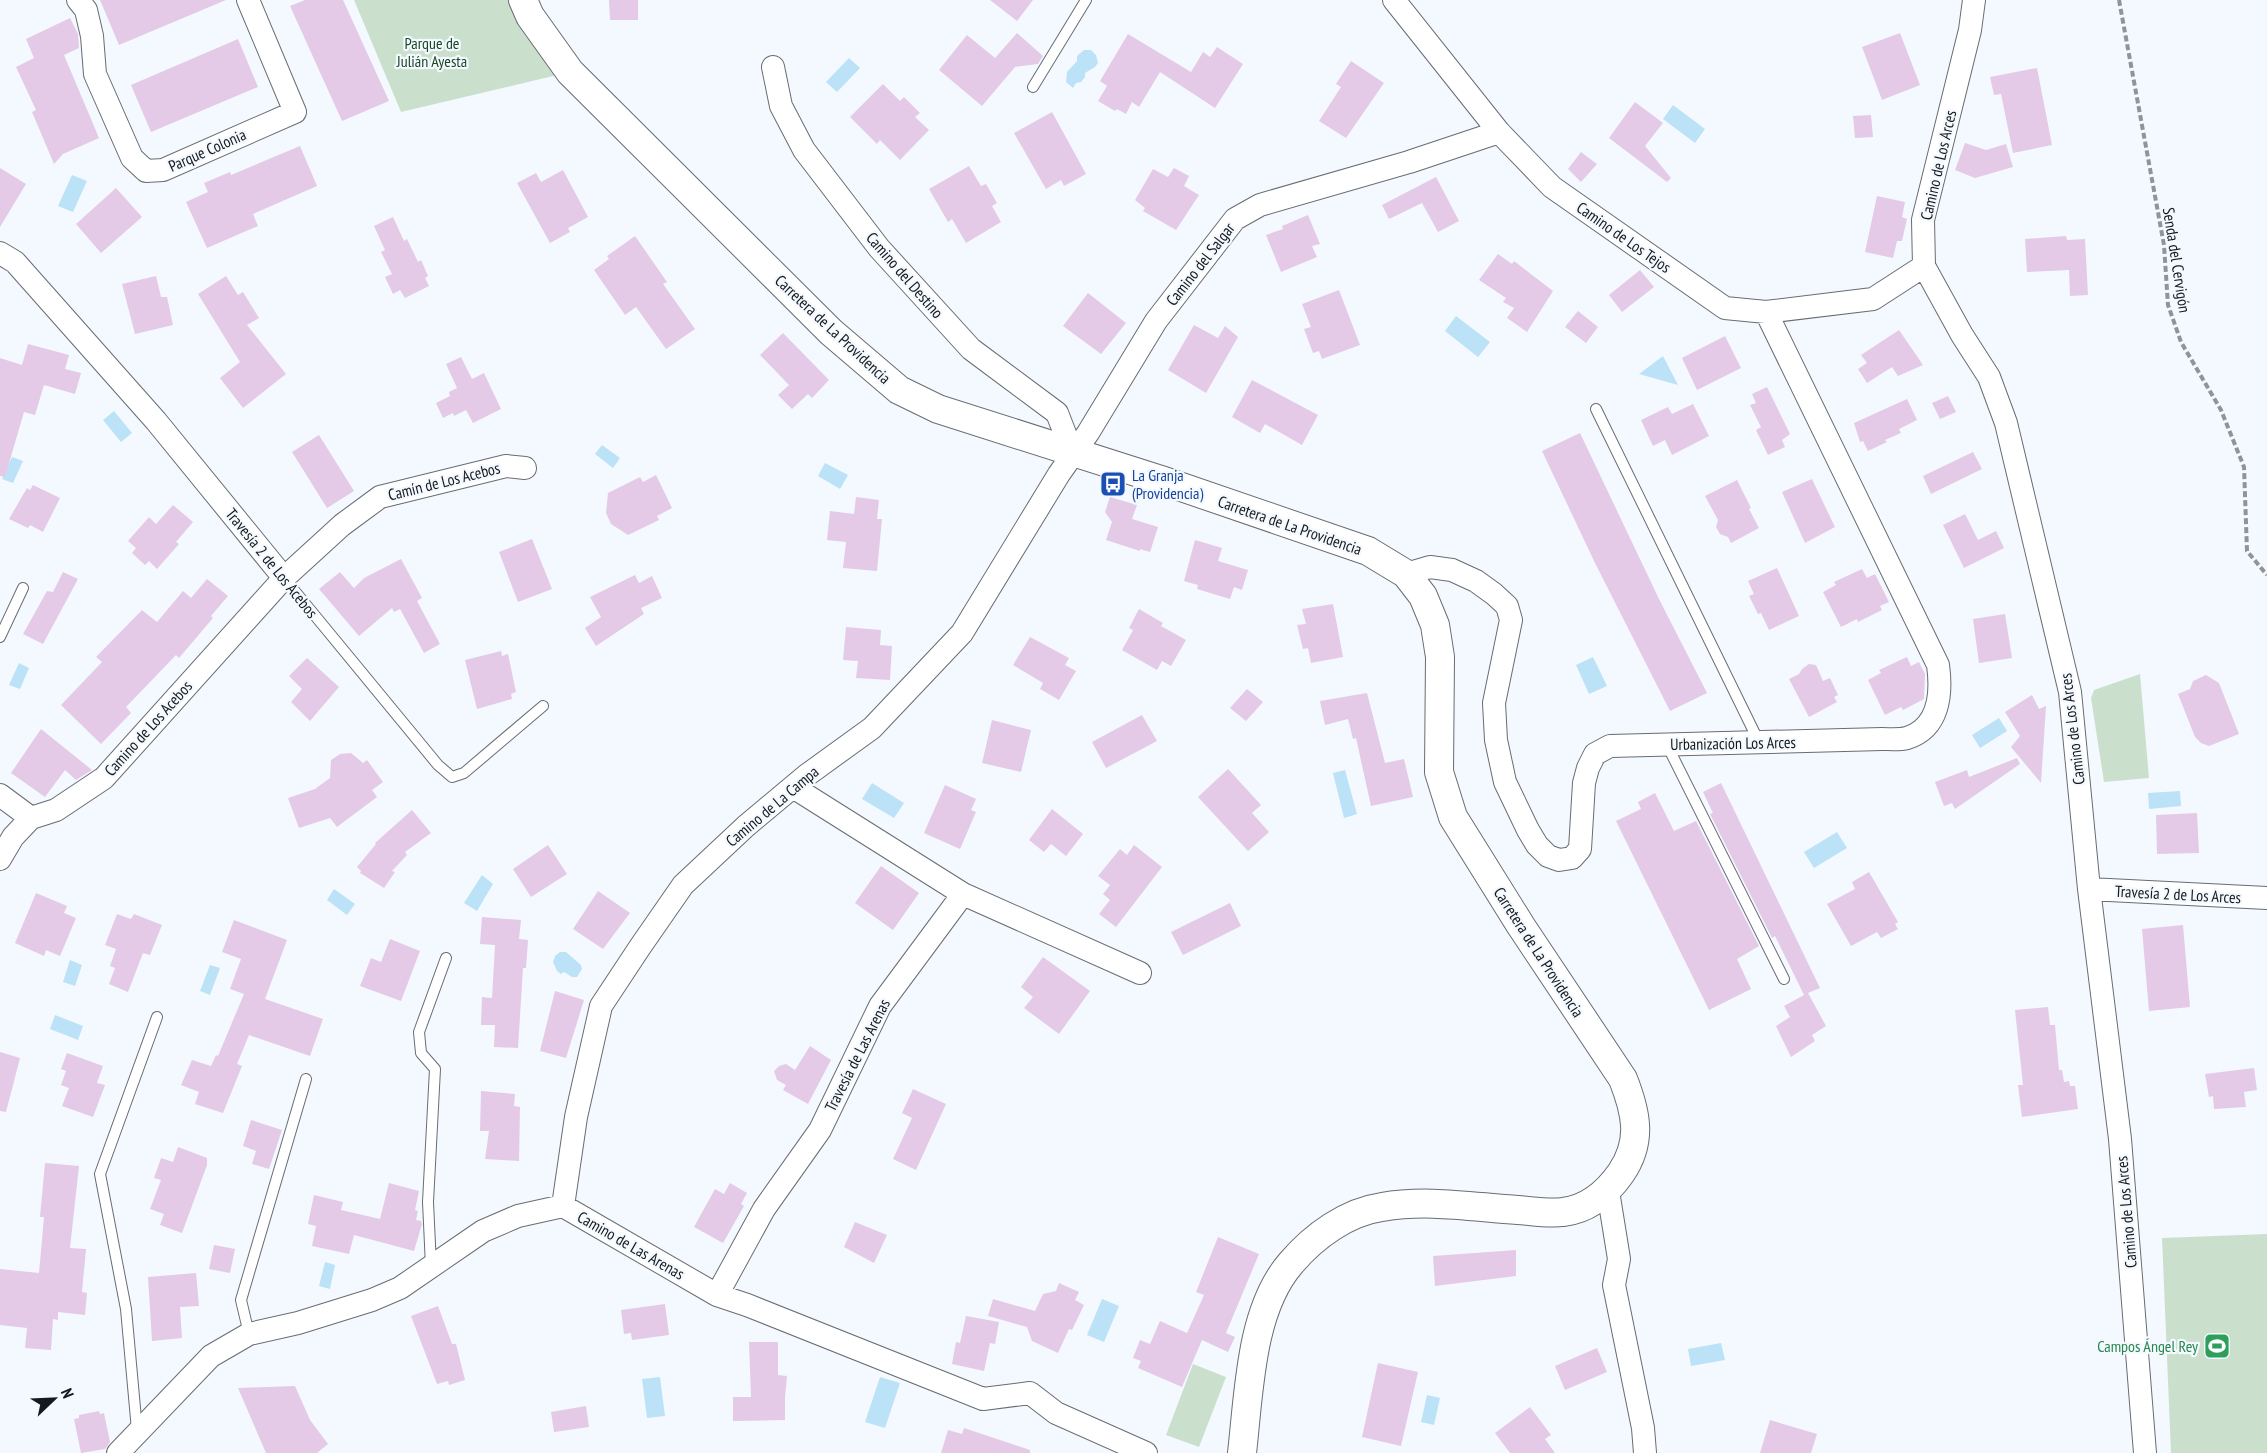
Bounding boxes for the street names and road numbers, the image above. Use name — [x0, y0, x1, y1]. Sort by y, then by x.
street label: Camino de Los Arces — [1916, 108, 1960, 222]
street label: Parque Colonia — [165, 124, 249, 176]
street label: Camino de Los Tejos — [1573, 197, 1675, 277]
street label: Senda del Cervigón — [2159, 206, 2195, 314]
street label: Camino del Salgar — [1161, 218, 1239, 310]
street label: Camino del Destino — [862, 228, 948, 322]
street label: Carretera de La Providencia — [771, 270, 895, 388]
street label: Camín de Los Acebos — [386, 457, 502, 505]
street label: Carretera de La Providencia — [1215, 491, 1365, 559]
street label: Travesía 2 de Los Acebos — [222, 504, 322, 622]
street label: Camino de Los Arces — [2055, 672, 2089, 786]
street label: Camino de Los Acebos — [100, 676, 196, 780]
street label: Urbanización Los Arces — [1670, 732, 1796, 754]
street label: Camino de La Campa — [721, 761, 823, 851]
street label: Travesía 2 de Los Arces — [2114, 881, 2242, 907]
street label: Carretera de La Providencia — [1490, 883, 1588, 1021]
street label: Travesía de Las Arenas — [820, 995, 894, 1115]
street label: Camino de Los Arces — [2111, 1155, 2141, 1269]
street label: Camino de Las Arenas — [574, 1206, 688, 1284]

